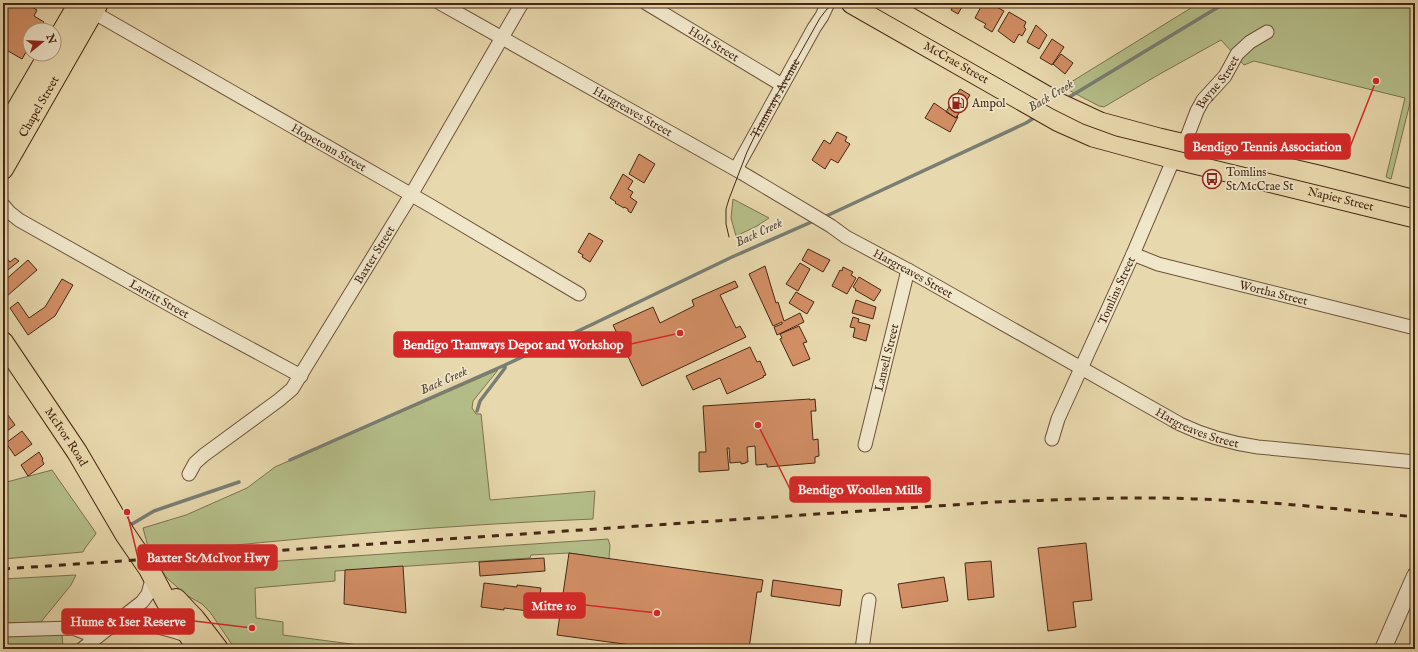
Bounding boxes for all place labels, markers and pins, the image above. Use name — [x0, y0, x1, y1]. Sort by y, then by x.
fuel station icon: Ampol — [947, 92, 969, 114]
place label: Ampol — [971, 96, 1006, 112]
callout: Bendigo Tennis Association — [1185, 134, 1350, 159]
place label: Tomlins St/McCrae St — [1226, 165, 1293, 194]
bus stop icon: Tomlins St/McCrae St — [1201, 168, 1223, 190]
callout: Bendigo Tramways Depot and Workshop — [394, 332, 631, 357]
callout: Bendigo Woollen Mills — [790, 477, 930, 502]
callout: Baxter St/McIvor Hwy — [138, 545, 277, 570]
callout: Mitre 10 — [524, 593, 585, 618]
callout: Hume & Iser Reserve — [62, 609, 194, 634]

